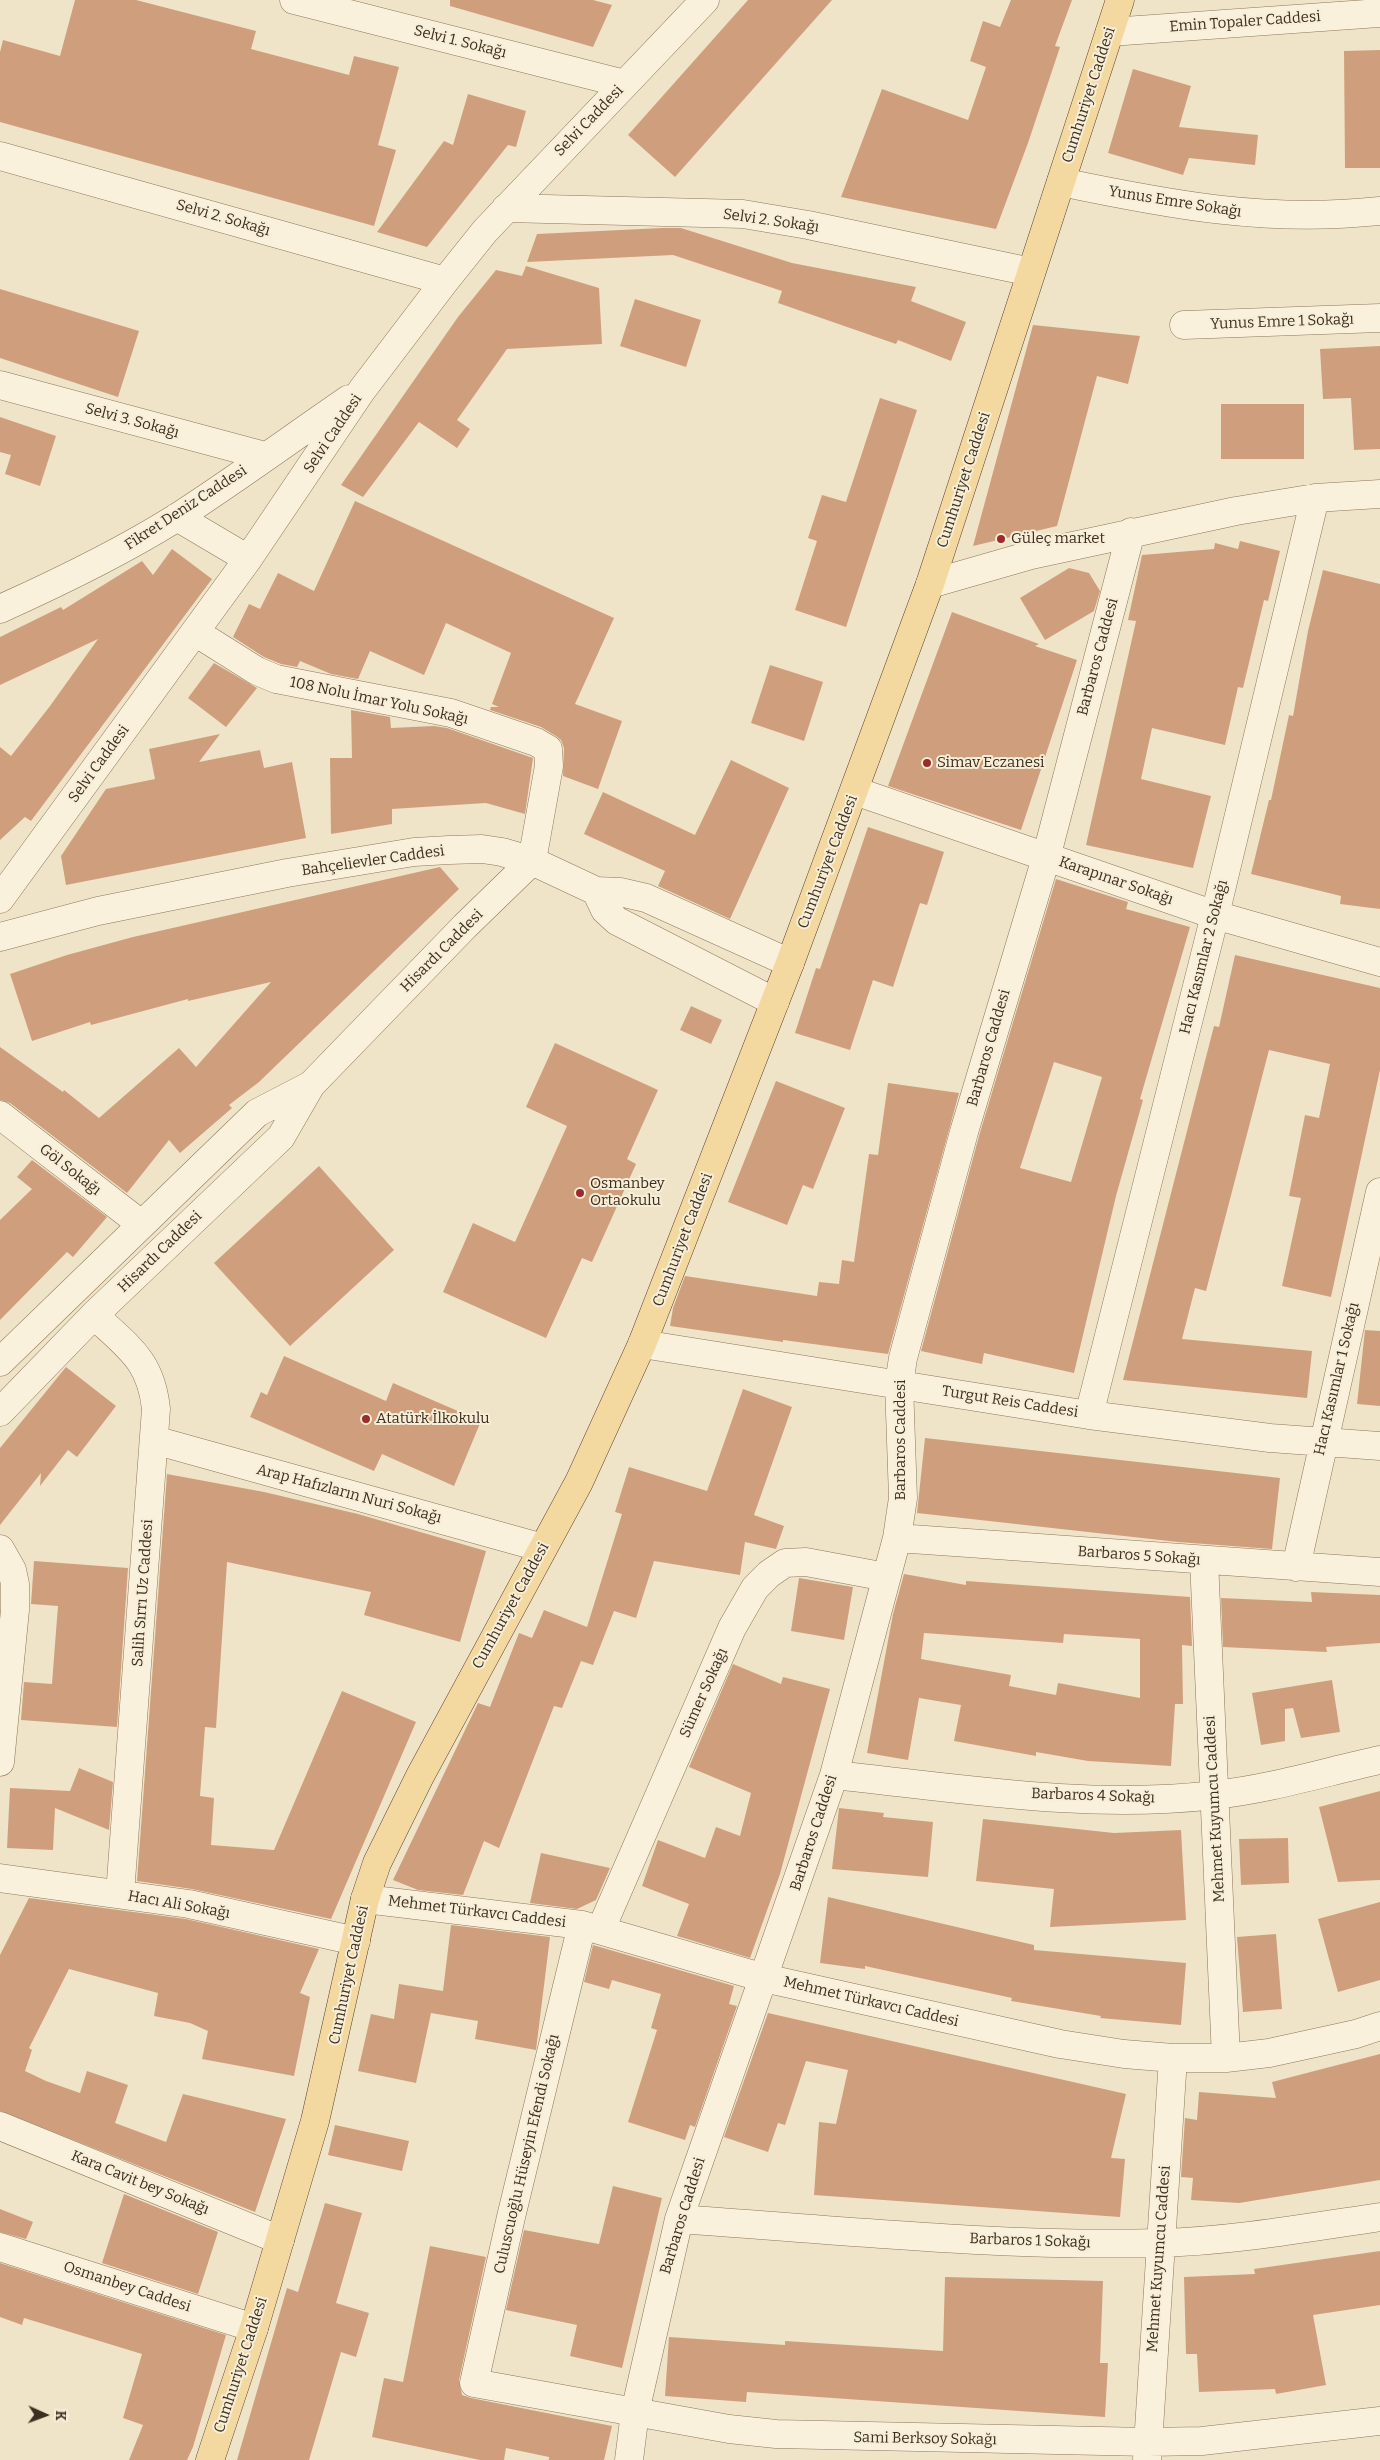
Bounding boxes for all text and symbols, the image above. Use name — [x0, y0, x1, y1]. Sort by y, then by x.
street label: Emin Topaler Caddesi — [1169, 8, 1321, 36]
street label: Selvi 1. Sokağı — [412, 22, 508, 62]
street label: Cumhuriyet Caddesi — [1059, 25, 1119, 165]
street label: Selvi Caddesi — [551, 82, 627, 160]
street label: Yunus Emre Sokağı — [1107, 183, 1243, 221]
street label: Selvi 2. Sokağı — [174, 196, 272, 240]
street label: Selvi 2. Sokağı — [722, 205, 820, 237]
street label: Yunus Emre 1 Sokağı — [1210, 311, 1354, 333]
street label: Selvi Caddesi — [300, 391, 366, 477]
street label: Selvi 3. Sokağı — [83, 400, 181, 442]
street label: Cumhuriyet Caddesi — [934, 410, 994, 550]
street label: Fikret Deniz Caddesi — [122, 462, 250, 554]
place label: Güleç market — [1011, 530, 1105, 548]
marker: Güleç market — [995, 533, 1007, 545]
street label: Barbaros Caddesi — [1074, 596, 1122, 718]
street label: 108 Nolu İmar Yolu Sokağı — [288, 673, 470, 729]
street label: Selvi Caddesi — [65, 722, 133, 806]
place label: Simav Eczanesi — [937, 754, 1045, 772]
marker: Simav Eczanesi — [921, 757, 933, 769]
street label: Cumhuriyet Caddesi — [794, 793, 862, 931]
street label: Bahçelievler Caddesi — [300, 842, 446, 880]
street label: Karapınar Sokağı — [1057, 853, 1175, 909]
street label: Hacı Kasımlar 2 Sokağı — [1176, 878, 1232, 1036]
street label: Hisardı Caddesi — [397, 906, 487, 996]
street label: Barbaros Caddesi — [964, 987, 1014, 1109]
street label: Göl Sokağı — [36, 1140, 104, 1200]
street label: Cumhuriyet Caddesi — [649, 1171, 717, 1309]
place label: Osmanbey Ortaokulu — [590, 1175, 665, 1210]
marker: Osmanbey Ortaokulu — [574, 1187, 586, 1199]
street label: Hisardı Caddesi — [114, 1207, 206, 1297]
street label: Hacı Kasımlar 1 Sokağı — [1311, 1301, 1363, 1457]
street label: Barbaros Caddesi — [892, 1379, 910, 1501]
street label: Turgut Reis Caddesi — [941, 1382, 1079, 1422]
place label: Atatürk İlkokulu — [376, 1410, 490, 1428]
marker: Atatürk İlkokulu — [360, 1413, 372, 1425]
street label: Arap Hafızların Nuri Sokağı — [255, 1461, 443, 1527]
street label: Salih Sırrı Uz Caddesi — [129, 1519, 157, 1667]
street label: Cumhuriyet Caddesi — [469, 1540, 553, 1672]
street label: Barbaros 5 Sokağı — [1077, 1543, 1201, 1569]
street label: Sümer Sokağı — [676, 1645, 732, 1741]
street label: Mehmet Kuyumcu Caddesi — [1201, 1715, 1229, 1903]
street label: Barbaros Caddesi — [787, 1773, 841, 1893]
street label: Barbaros 4 Sokağı — [1031, 1785, 1155, 1807]
street label: Hacı Ali Sokağı — [126, 1887, 232, 1923]
street label: Mehmet Türkavcı Caddesi — [387, 1892, 567, 1932]
street label: Cumhuriyet Caddesi — [325, 1904, 373, 2046]
street label: Mehmet Türkavcı Caddesi — [782, 1973, 960, 2031]
street label: Culuscuoğlu Hüseyin Efendi Sokağı — [491, 2032, 563, 2276]
street label: Kara Cavit bey Sokağı — [68, 2147, 212, 2219]
street label: Barbaros Caddesi — [657, 2155, 709, 2277]
street label: Mehmet Kuyumcu Caddesi — [1143, 2165, 1175, 2353]
street label: Barbaros 1 Sokağı — [969, 2230, 1091, 2252]
street label: Osmanbey Caddesi — [61, 2258, 193, 2316]
street label: Cumhuriyet Caddesi — [211, 2295, 271, 2435]
north arrow — [20, 2390, 70, 2440]
text: K — [52, 2410, 69, 2421]
street label: Sami Berksoy Sokağı — [853, 2429, 997, 2449]

